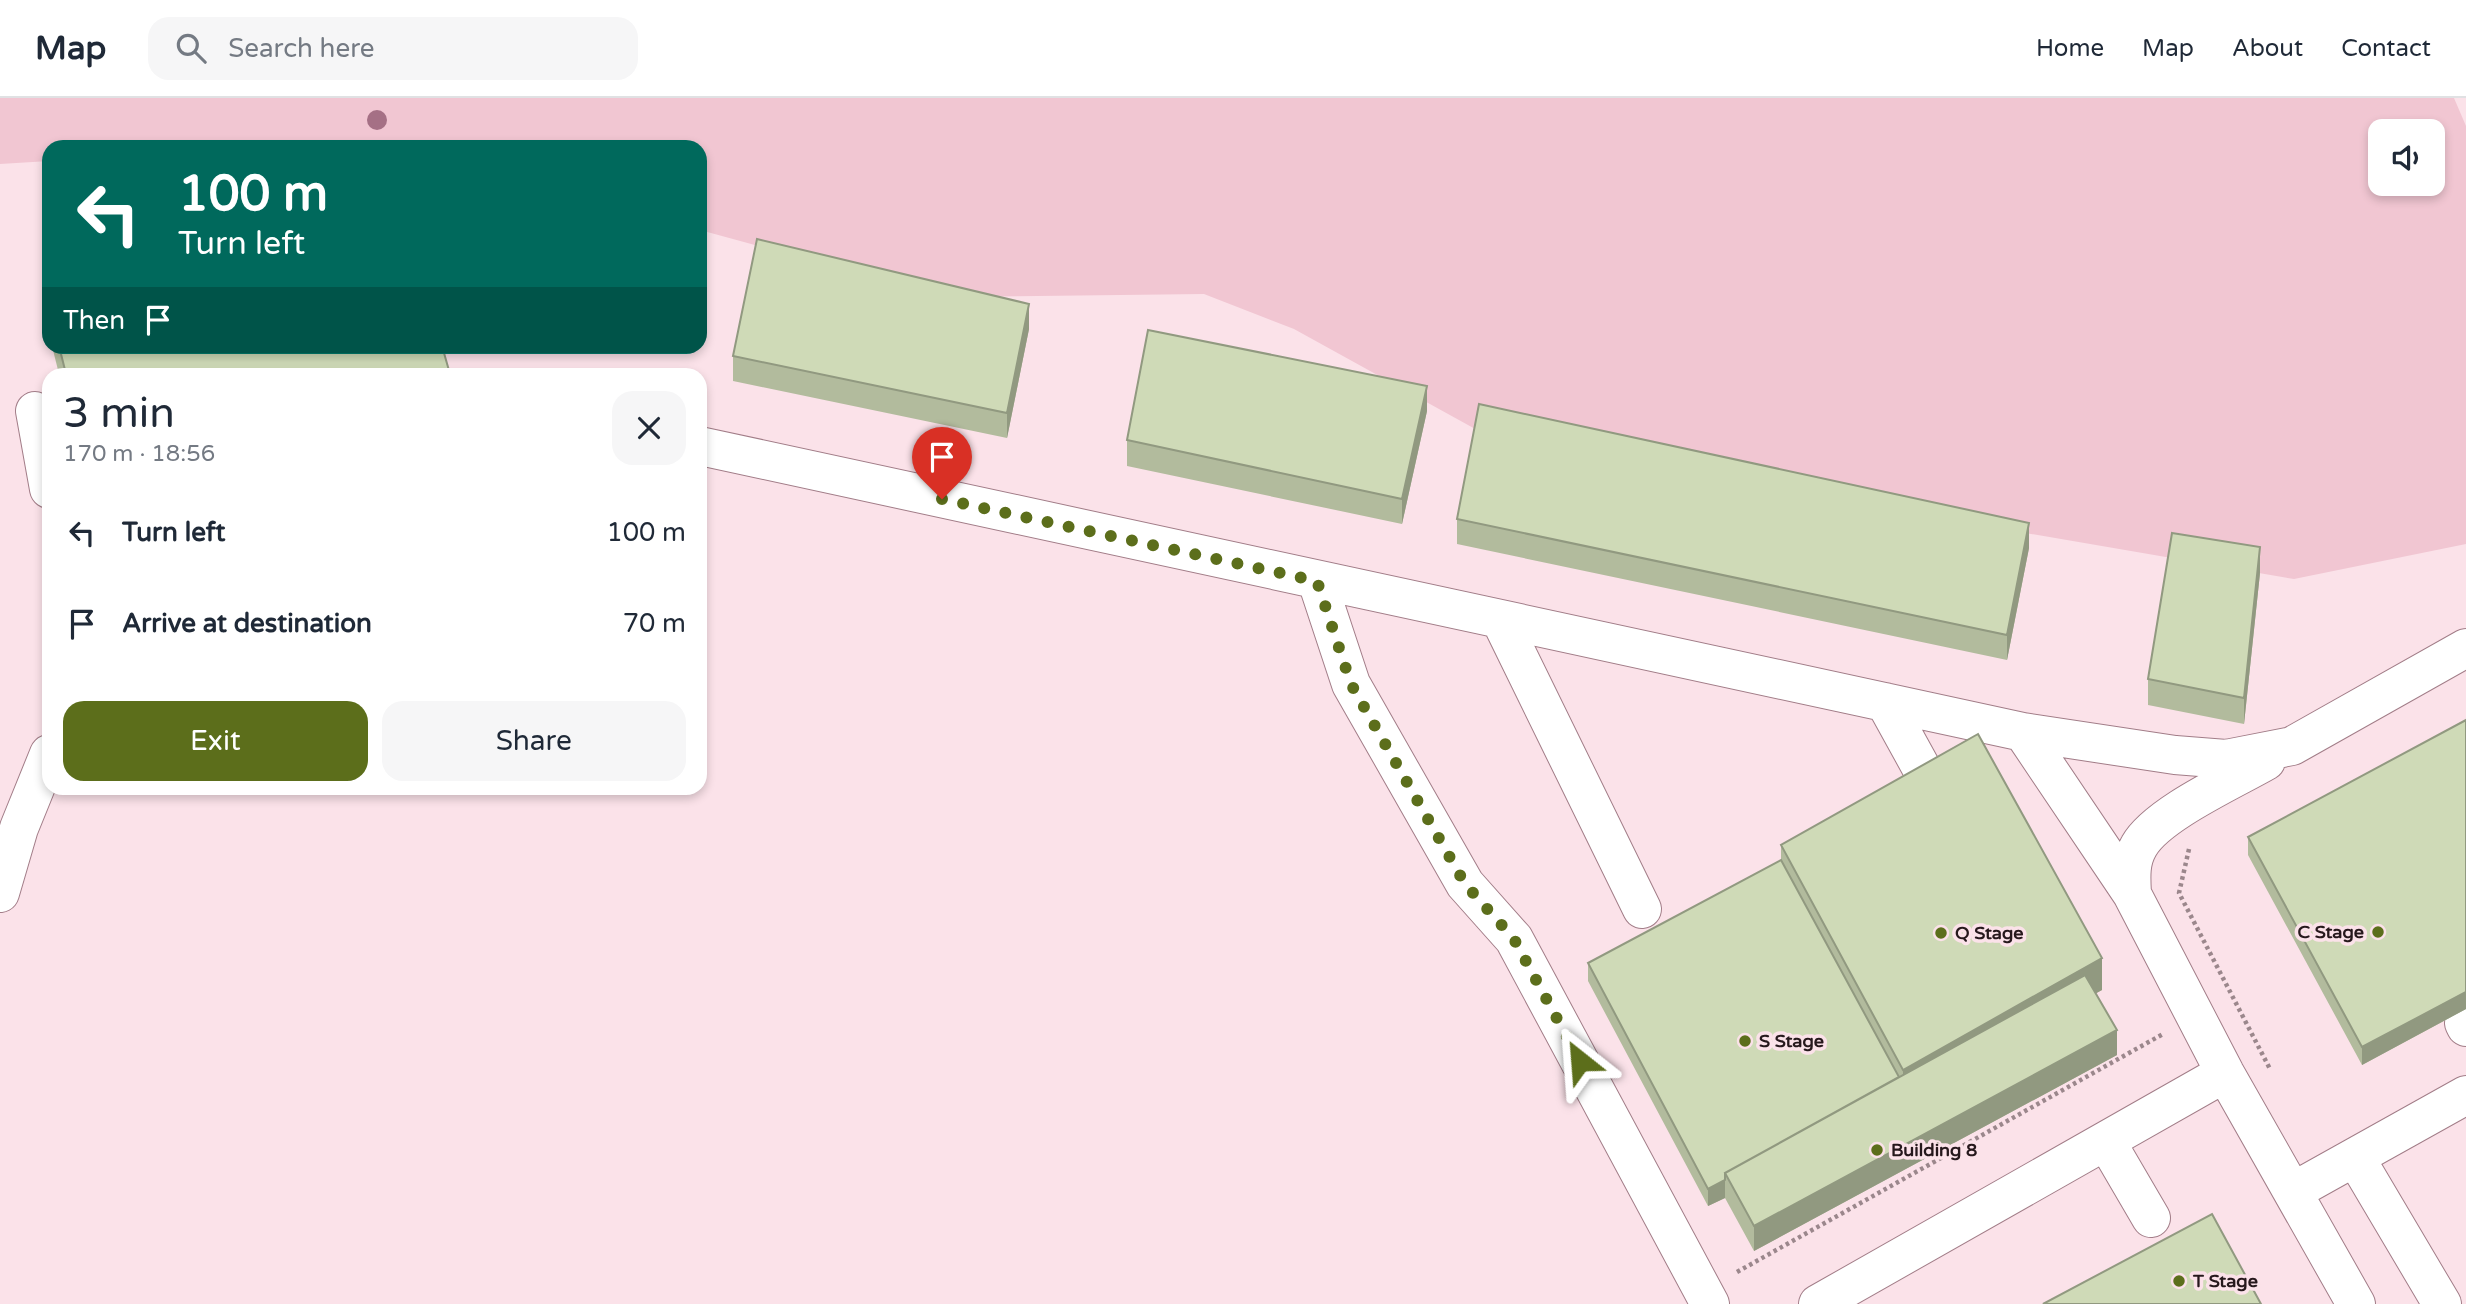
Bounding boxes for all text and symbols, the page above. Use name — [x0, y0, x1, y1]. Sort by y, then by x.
search box — [148, 17, 638, 80]
text: Map — [35, 29, 106, 68]
icon: search — [172, 29, 210, 67]
text: Search here — [228, 33, 374, 64]
text: Home — [2036, 34, 2104, 63]
text: Map — [2142, 34, 2194, 63]
text: About — [2232, 34, 2303, 63]
text: Contact — [2341, 34, 2431, 63]
map controls — [2368, 119, 2445, 196]
button: sound — [2368, 119, 2445, 196]
text: 100 m — [178, 165, 328, 224]
icon: left — [63, 168, 154, 259]
text: Turn left — [178, 225, 305, 263]
icon: arrive — [139, 301, 177, 339]
text: Then — [63, 305, 125, 336]
text: 3 min — [63, 388, 175, 439]
button: close — [612, 391, 686, 465]
pin — [912, 427, 972, 499]
icon: arrive — [923, 438, 961, 476]
text: 170 m · 18:56 — [63, 440, 215, 468]
icon: left — [63, 514, 101, 552]
text: Turn left — [122, 517, 225, 548]
text: 100 m — [606, 517, 686, 548]
icon: arrive — [63, 605, 101, 643]
text: Arrive at destination — [122, 608, 372, 639]
text: 70 m — [623, 608, 686, 639]
button: Exit — [63, 701, 368, 781]
button: Share — [382, 701, 686, 781]
place label: C Stage — [2298, 921, 2364, 943]
place label: Q Stage — [1955, 922, 2024, 944]
marker: C Stage — [2370, 924, 2386, 940]
marker: Q Stage — [1933, 925, 1949, 941]
position arrow — [1543, 1024, 1617, 1098]
place label: S Stage — [1759, 1030, 1824, 1052]
marker: S Stage — [1737, 1033, 1753, 1049]
place label: Building 8 — [1891, 1139, 1977, 1161]
marker: Building 8 — [1869, 1142, 1885, 1158]
place label: T Stage — [2192, 1270, 2258, 1292]
marker: T Stage — [2171, 1273, 2187, 1289]

